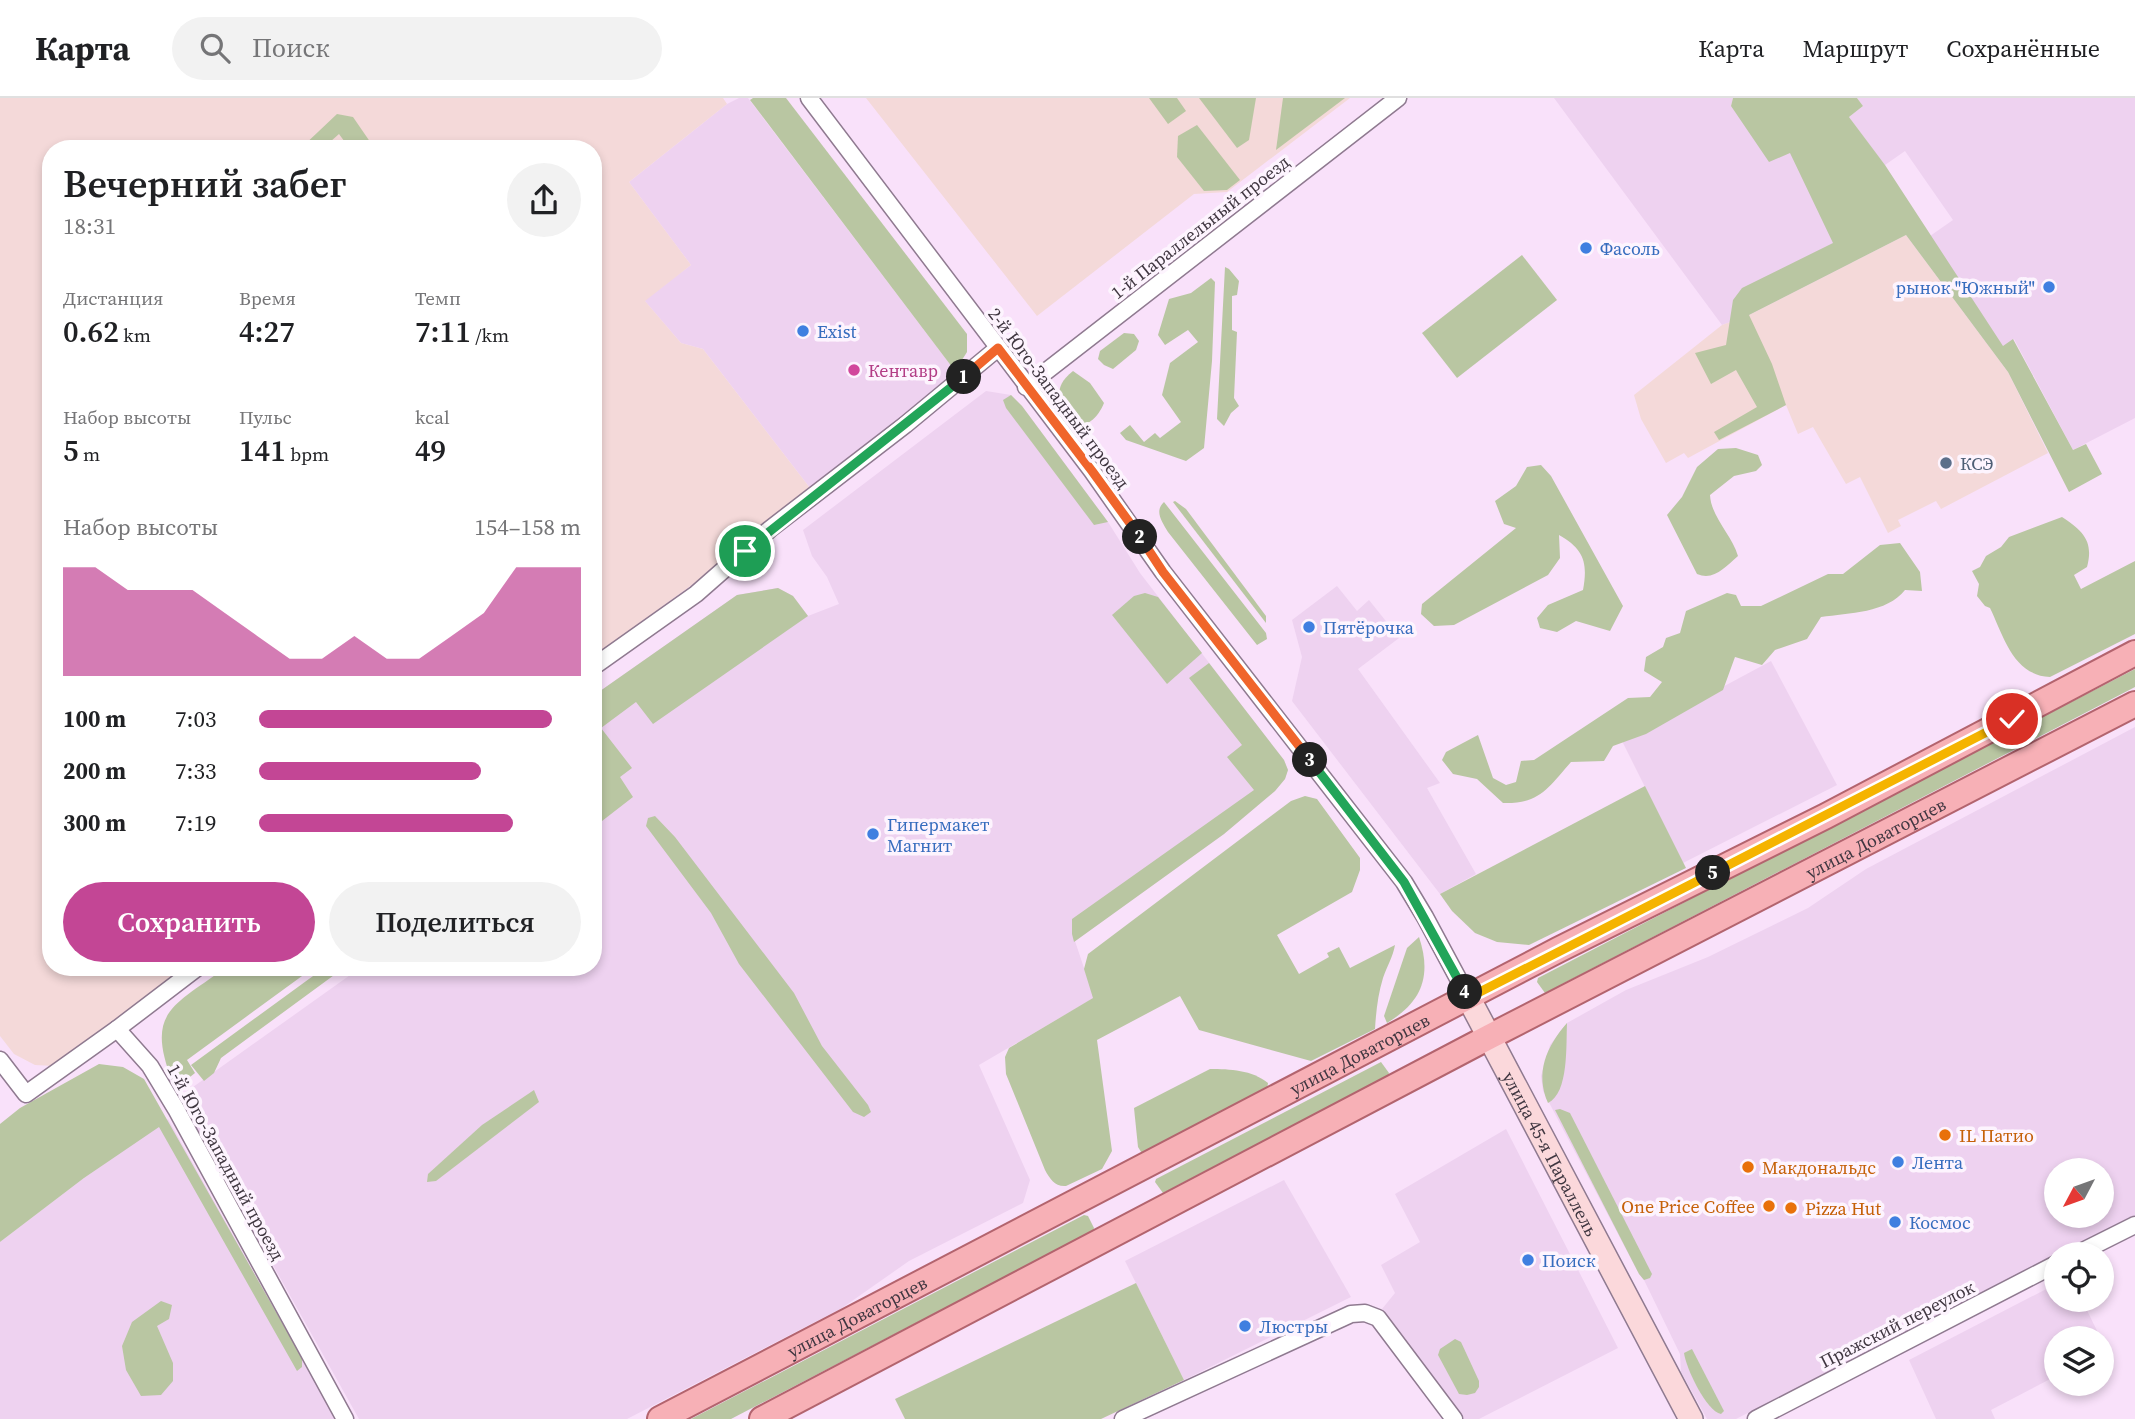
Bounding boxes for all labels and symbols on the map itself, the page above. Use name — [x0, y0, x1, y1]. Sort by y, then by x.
street label: 1-й Параллельный проезд — [1105, 149, 1295, 305]
place label: Фасоль — [1600, 236, 1660, 261]
marker: Фасоль — [1578, 240, 1594, 256]
place label: рынок "Южный" — [1895, 275, 2035, 300]
marker: рынок "Южный" — [2041, 279, 2057, 295]
street label: 2-й Юго-Западный проезд — [983, 302, 1135, 494]
place label: Exist — [817, 319, 856, 344]
marker: Exist — [795, 323, 811, 339]
place label: Кентавр — [868, 358, 938, 383]
pin: 1 — [946, 360, 982, 394]
marker: Кентавр — [846, 362, 862, 378]
place label: КСЭ — [1960, 451, 1994, 476]
marker: КСЭ — [1938, 455, 1954, 471]
pin: 2 — [1122, 520, 1158, 555]
pin — [715, 521, 775, 581]
place label: Пятёрочка — [1323, 615, 1415, 640]
marker: Пятёрочка — [1301, 619, 1317, 635]
pin — [1982, 689, 2042, 749]
pin: 3 — [1292, 742, 1328, 778]
street label: улица Доваторцев — [1801, 791, 1950, 884]
place label: Гипермакет Магнит — [887, 812, 990, 858]
marker: Гипермакет Магнит — [865, 826, 881, 842]
pin: 5 — [1696, 856, 1730, 890]
pin: 4 — [1448, 974, 1482, 1010]
street label: улица Доваторцев — [1285, 1007, 1434, 1101]
street label: 1-й Юго-Западный проезд — [162, 1059, 290, 1265]
street label: улица 45-я Параллель — [1497, 1067, 1605, 1240]
place label: IL Патио — [1959, 1123, 2034, 1148]
marker: IL Патио — [1937, 1127, 1953, 1143]
place label: Лента — [1912, 1150, 1964, 1175]
marker: Лента — [1890, 1154, 1906, 1170]
place label: Макдональдс — [1762, 1155, 1876, 1180]
north arrow — [2044, 1158, 2114, 1228]
marker: Макдональдс — [1740, 1159, 1756, 1175]
place label: One Price Coffee — [1621, 1194, 1755, 1219]
place label: Pizza Hut — [1805, 1196, 1881, 1221]
marker: One Price Coffee — [1761, 1198, 1777, 1214]
marker: Pizza Hut — [1783, 1200, 1799, 1216]
place label: Космос — [1909, 1210, 1971, 1235]
marker: Космос — [1887, 1214, 1903, 1230]
place label: Поиск — [1542, 1248, 1596, 1273]
marker: Поиск — [1520, 1252, 1536, 1268]
street label: улица Доваторцев — [782, 1269, 931, 1363]
street label: Пражский переулок — [1815, 1274, 1979, 1374]
place label: Люстры — [1259, 1314, 1328, 1339]
marker: Люстры — [1237, 1318, 1253, 1334]

